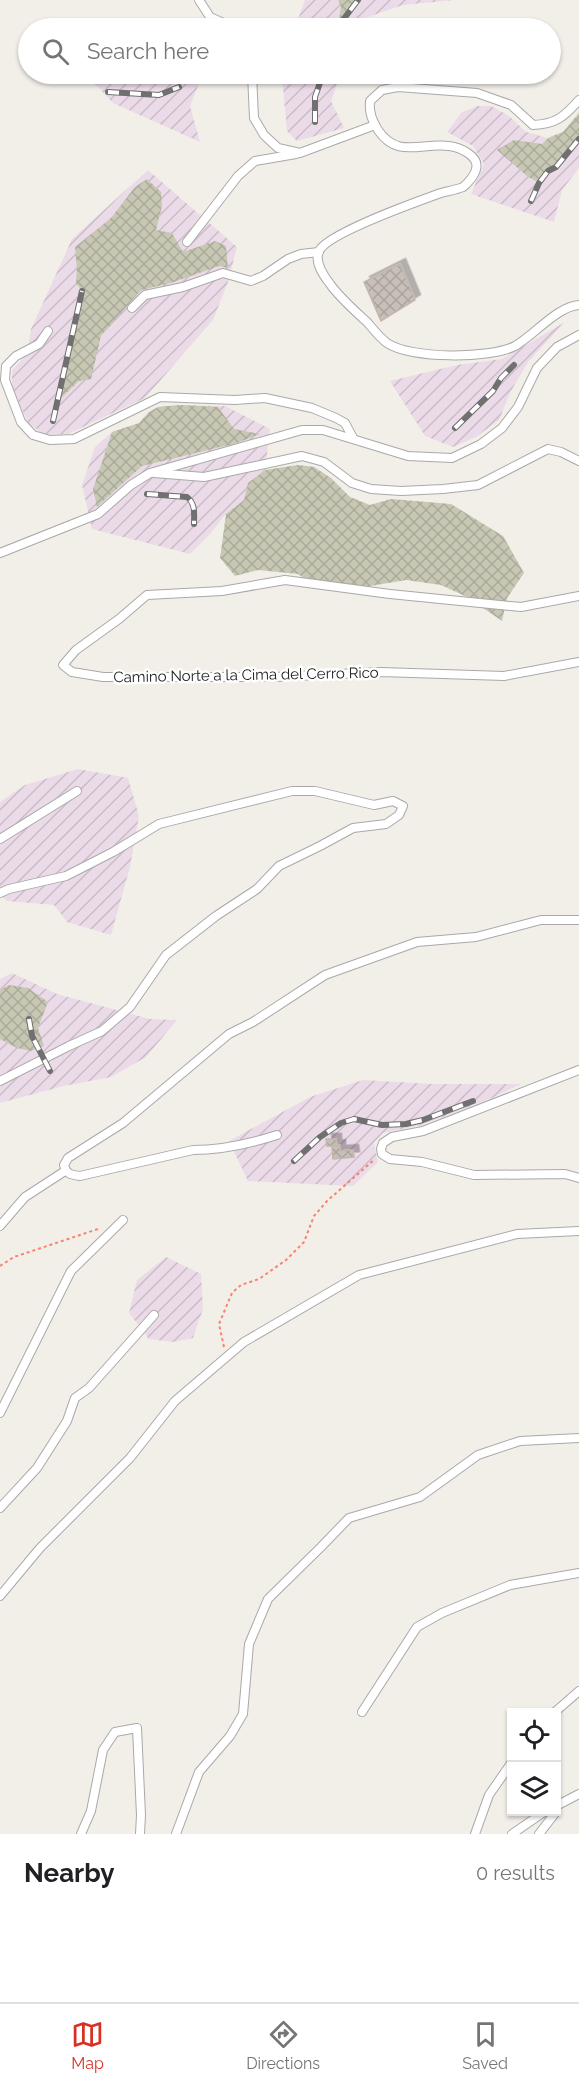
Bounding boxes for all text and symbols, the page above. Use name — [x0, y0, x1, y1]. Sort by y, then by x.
search box — [18, 18, 561, 84]
icon: search — [39, 35, 72, 68]
text: Search here — [87, 38, 209, 64]
street label: Camino Norte a la Cima del Cerro Rico — [113, 664, 379, 686]
map controls — [507, 1708, 561, 1816]
button: locate — [507, 1708, 561, 1762]
button: layers — [507, 1762, 561, 1816]
text: Nearby — [24, 1858, 114, 1888]
text: 0 results — [476, 1861, 555, 1885]
tab: Map — [71, 2018, 104, 2073]
tab: Directions — [246, 2018, 320, 2073]
tab: Saved — [462, 2018, 508, 2073]

